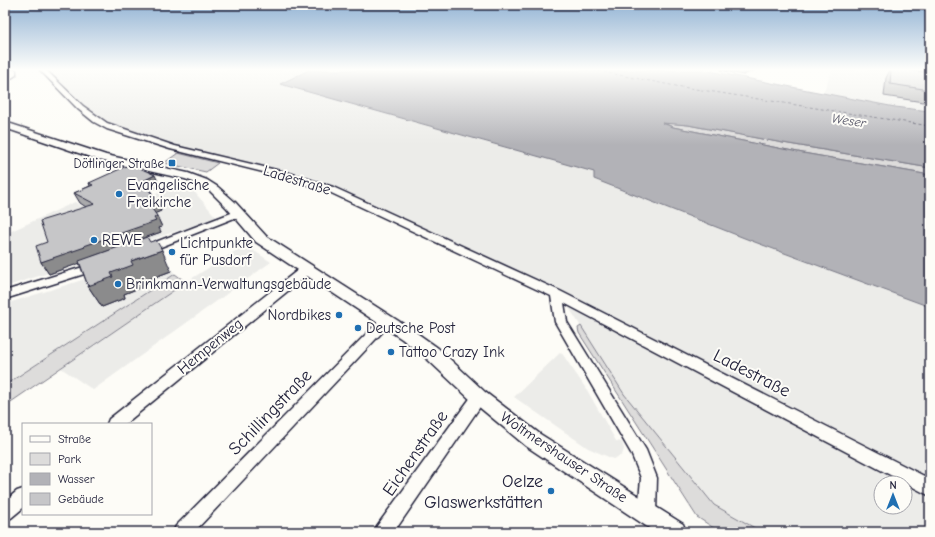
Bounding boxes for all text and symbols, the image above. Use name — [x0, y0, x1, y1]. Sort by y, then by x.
water label: Weser — [831, 110, 868, 131]
place label: Dötlinger Straße — [74, 156, 164, 171]
marker: Dötlinger Straße — [167, 158, 177, 168]
street label: Ladestraße — [261, 161, 333, 199]
place label: Evangelische Freikirche — [127, 176, 210, 211]
marker: Evangelische Freikirche — [114, 189, 124, 199]
place label: REWE — [102, 231, 142, 249]
place label: Lichtpunkte für Pusdorf — [179, 234, 254, 269]
marker: REWE — [89, 235, 99, 245]
marker: Lichtpunkte für Pusdorf — [167, 247, 177, 257]
place label: Brinkmann-Verwaltungsgebäude — [126, 275, 332, 293]
marker: Brinkmann-Verwaltungsgebäude — [113, 279, 123, 289]
place label: Nordbikes — [268, 306, 331, 324]
marker: Nordbikes — [334, 310, 344, 320]
street label: Hempenweg — [174, 314, 246, 378]
place label: Deutsche Post — [366, 319, 456, 337]
marker: Deutsche Post — [353, 323, 363, 333]
place label: Tattoo Crazy Ink — [399, 343, 505, 361]
street label: Ladestraße — [710, 345, 794, 402]
marker: Tattoo Crazy Ink — [386, 347, 396, 357]
street label: Schillingstraße — [224, 365, 316, 460]
street label: Eichenstraße — [378, 407, 453, 500]
street label: Woltmershauser Straße — [497, 408, 631, 507]
legend — [22, 423, 152, 515]
text: Straße — [58, 432, 91, 446]
text: Park — [58, 452, 81, 466]
place label: Oelze Glaswerkstätten — [424, 471, 543, 513]
text: Wasser — [58, 472, 95, 486]
north arrow — [873, 475, 913, 515]
text: N — [889, 479, 897, 492]
marker: Oelze Glaswerkstätten — [546, 486, 556, 496]
text: Gebäude — [58, 492, 104, 506]

